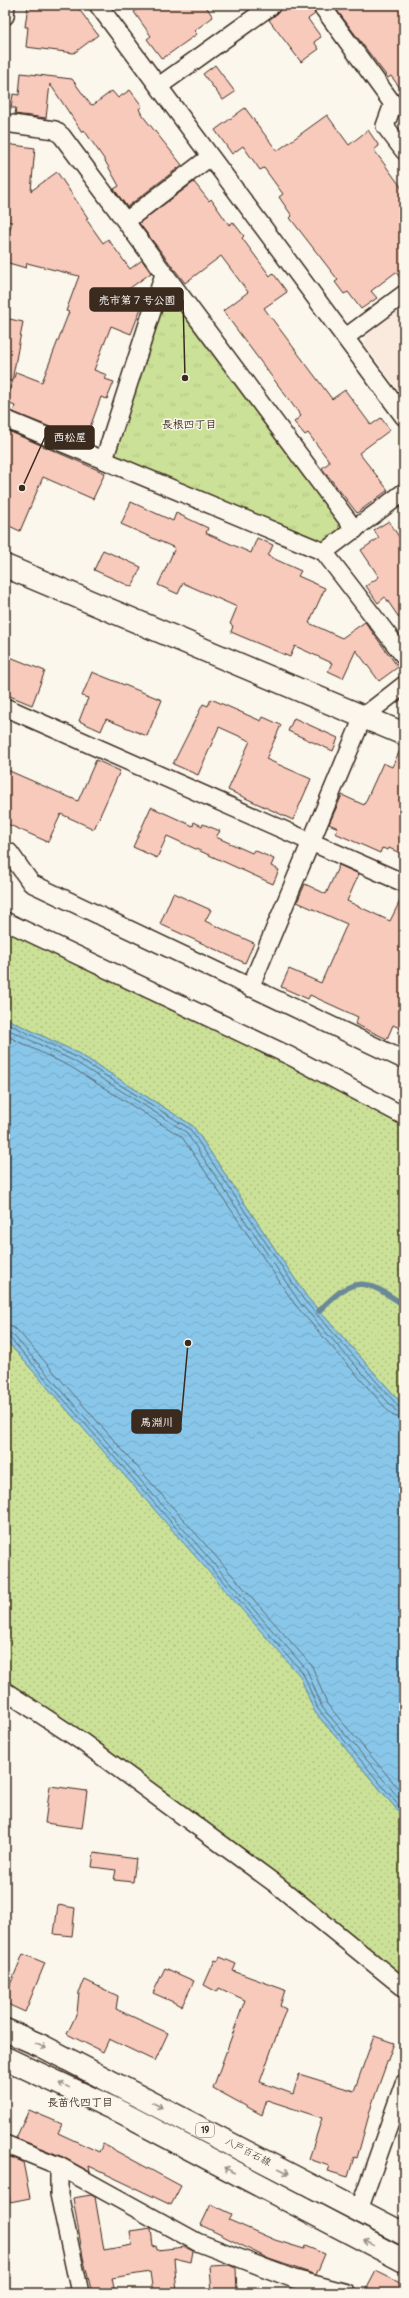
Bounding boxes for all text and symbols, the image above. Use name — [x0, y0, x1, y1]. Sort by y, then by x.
callout: 売市第７号公園 — [90, 288, 183, 311]
text: 売市第７号公園 — [99, 294, 176, 307]
district label: 長根四丁目 — [162, 418, 217, 431]
callout: 西松屋 — [45, 426, 94, 449]
text: 西松屋 — [54, 431, 87, 444]
callout: 馬淵川 — [132, 1410, 181, 1433]
text: 馬淵川 — [141, 1416, 174, 1429]
one-way arrow — [35, 2043, 47, 2050]
one-way arrow — [58, 2081, 70, 2088]
district label: 長苗代四丁目 — [47, 2096, 113, 2109]
one-way arrow — [150, 2102, 162, 2109]
road number: 19 — [196, 2123, 214, 2137]
street label: 八戸百石線 — [223, 2135, 273, 2169]
one-way arrow — [223, 2166, 235, 2173]
one-way arrow — [278, 2168, 290, 2176]
one-way arrow — [364, 2239, 376, 2246]

